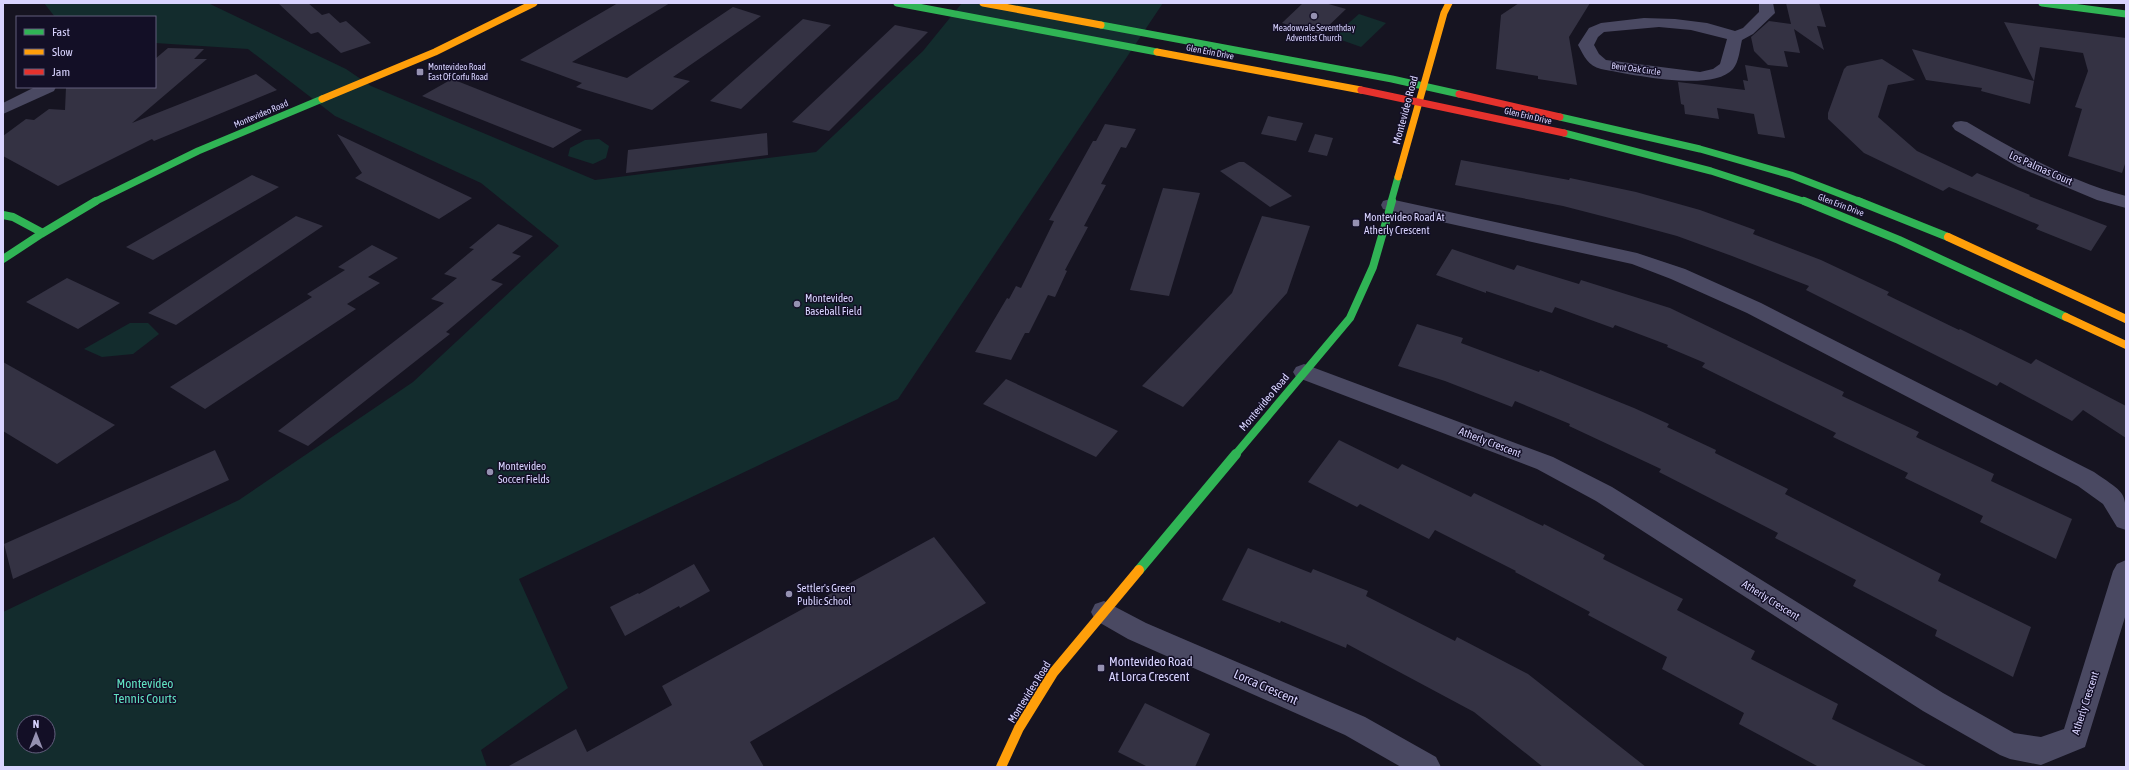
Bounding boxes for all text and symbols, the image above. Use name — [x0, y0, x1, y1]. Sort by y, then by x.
marker: Meadowvale Seventhday Adventist Church — [1309, 11, 1319, 21]
legend — [16, 16, 156, 88]
place label: Meadowvale Seventhday Adventist Church — [1273, 23, 1356, 43]
text: Fast — [52, 25, 70, 39]
street label: Glen Erin Drive — [1185, 42, 1235, 62]
text: Slow — [52, 45, 73, 59]
street label: Bent Oak Circle — [1611, 61, 1661, 77]
place label: Montevideo Road East Of Corfu Road — [428, 62, 488, 82]
text: Jam — [52, 65, 70, 79]
marker: Montevideo Road East Of Corfu Road — [415, 67, 425, 77]
street label: Montevideo Road — [1390, 74, 1420, 146]
street label: Montevideo Road — [232, 98, 290, 130]
street label: Glen Erin Drive — [1503, 106, 1553, 126]
street label: Los Palmas Court — [2007, 149, 2075, 187]
street label: Glen Erin Drive — [1817, 192, 1865, 218]
place label: Montevideo Road At Atherly Crescent — [1364, 211, 1445, 236]
marker: Montevideo Road At Atherly Crescent — [1351, 218, 1361, 228]
place label: Montevideo Baseball Field — [805, 292, 862, 317]
marker: Montevideo Baseball Field — [792, 299, 802, 309]
street label: Montevideo Road — [1237, 371, 1291, 433]
street label: Atherly Crescent — [1457, 425, 1523, 459]
place label: Montevideo Soccer Fields — [498, 460, 550, 485]
marker: Montevideo Soccer Fields — [485, 467, 495, 477]
street label: Atherly Crescent — [1740, 578, 1802, 622]
place label: Settler's Green Public School — [797, 582, 856, 607]
marker: Settler's Green Public School — [784, 589, 794, 599]
place label: Montevideo Road At Lorca Crescent — [1109, 654, 1193, 684]
street label: Montevideo Road — [1005, 659, 1053, 725]
marker: Montevideo Road At Lorca Crescent — [1096, 663, 1106, 673]
street label: Lorca Crescent — [1232, 666, 1301, 708]
street label: Atherly Crescent — [2069, 670, 2101, 736]
park label: Montevideo Tennis Courts — [113, 676, 177, 706]
north arrow — [16, 714, 56, 754]
text: N — [33, 718, 39, 730]

